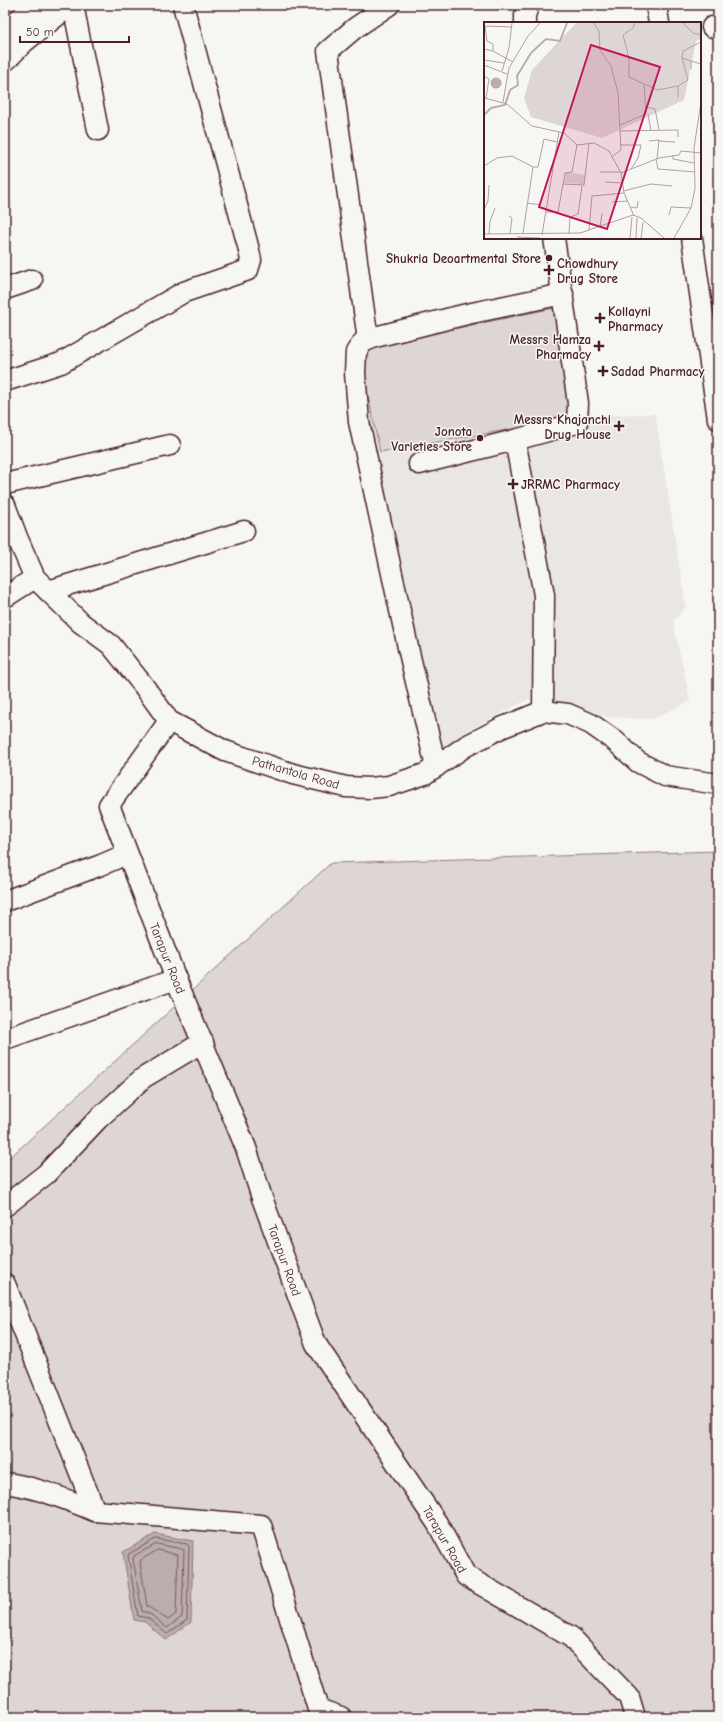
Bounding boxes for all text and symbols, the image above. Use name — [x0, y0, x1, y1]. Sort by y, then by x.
scale bar — [20, 18, 129, 44]
inset map — [484, 22, 701, 239]
text: 50 m — [26, 25, 54, 39]
place label: Shukria Deoartmental Store — [386, 251, 542, 266]
marker: Shukria Deoartmental Store — [544, 253, 554, 263]
place label: Chowdhury Drug Store — [557, 256, 618, 286]
marker: Chowdhury Drug Store — [544, 265, 554, 275]
place label: Kollayni Pharmacy — [608, 304, 663, 334]
marker: Kollayni Pharmacy — [595, 313, 605, 323]
place label: Messrs Hamza Pharmacy — [510, 332, 591, 362]
marker: Messrs Hamza Pharmacy — [594, 341, 604, 351]
place label: Sadad Pharmacy — [611, 364, 704, 379]
marker: Sadad Pharmacy — [598, 366, 608, 376]
place label: Messrs Khajanchi Drug House — [514, 412, 612, 442]
marker: Messrs Khajanchi Drug House — [614, 421, 624, 431]
place label: Jonota Varieties Store — [391, 424, 473, 454]
marker: Jonota Varieties Store — [475, 433, 485, 443]
place label: JRRMC Pharmacy — [521, 477, 620, 492]
marker: JRRMC Pharmacy — [508, 479, 518, 489]
street label: Pathantola Road — [250, 753, 341, 792]
street label: Tarapur Road — [147, 921, 189, 996]
street label: Tarapur Road — [265, 1222, 304, 1298]
street label: Tarapur Road — [419, 1503, 470, 1575]

